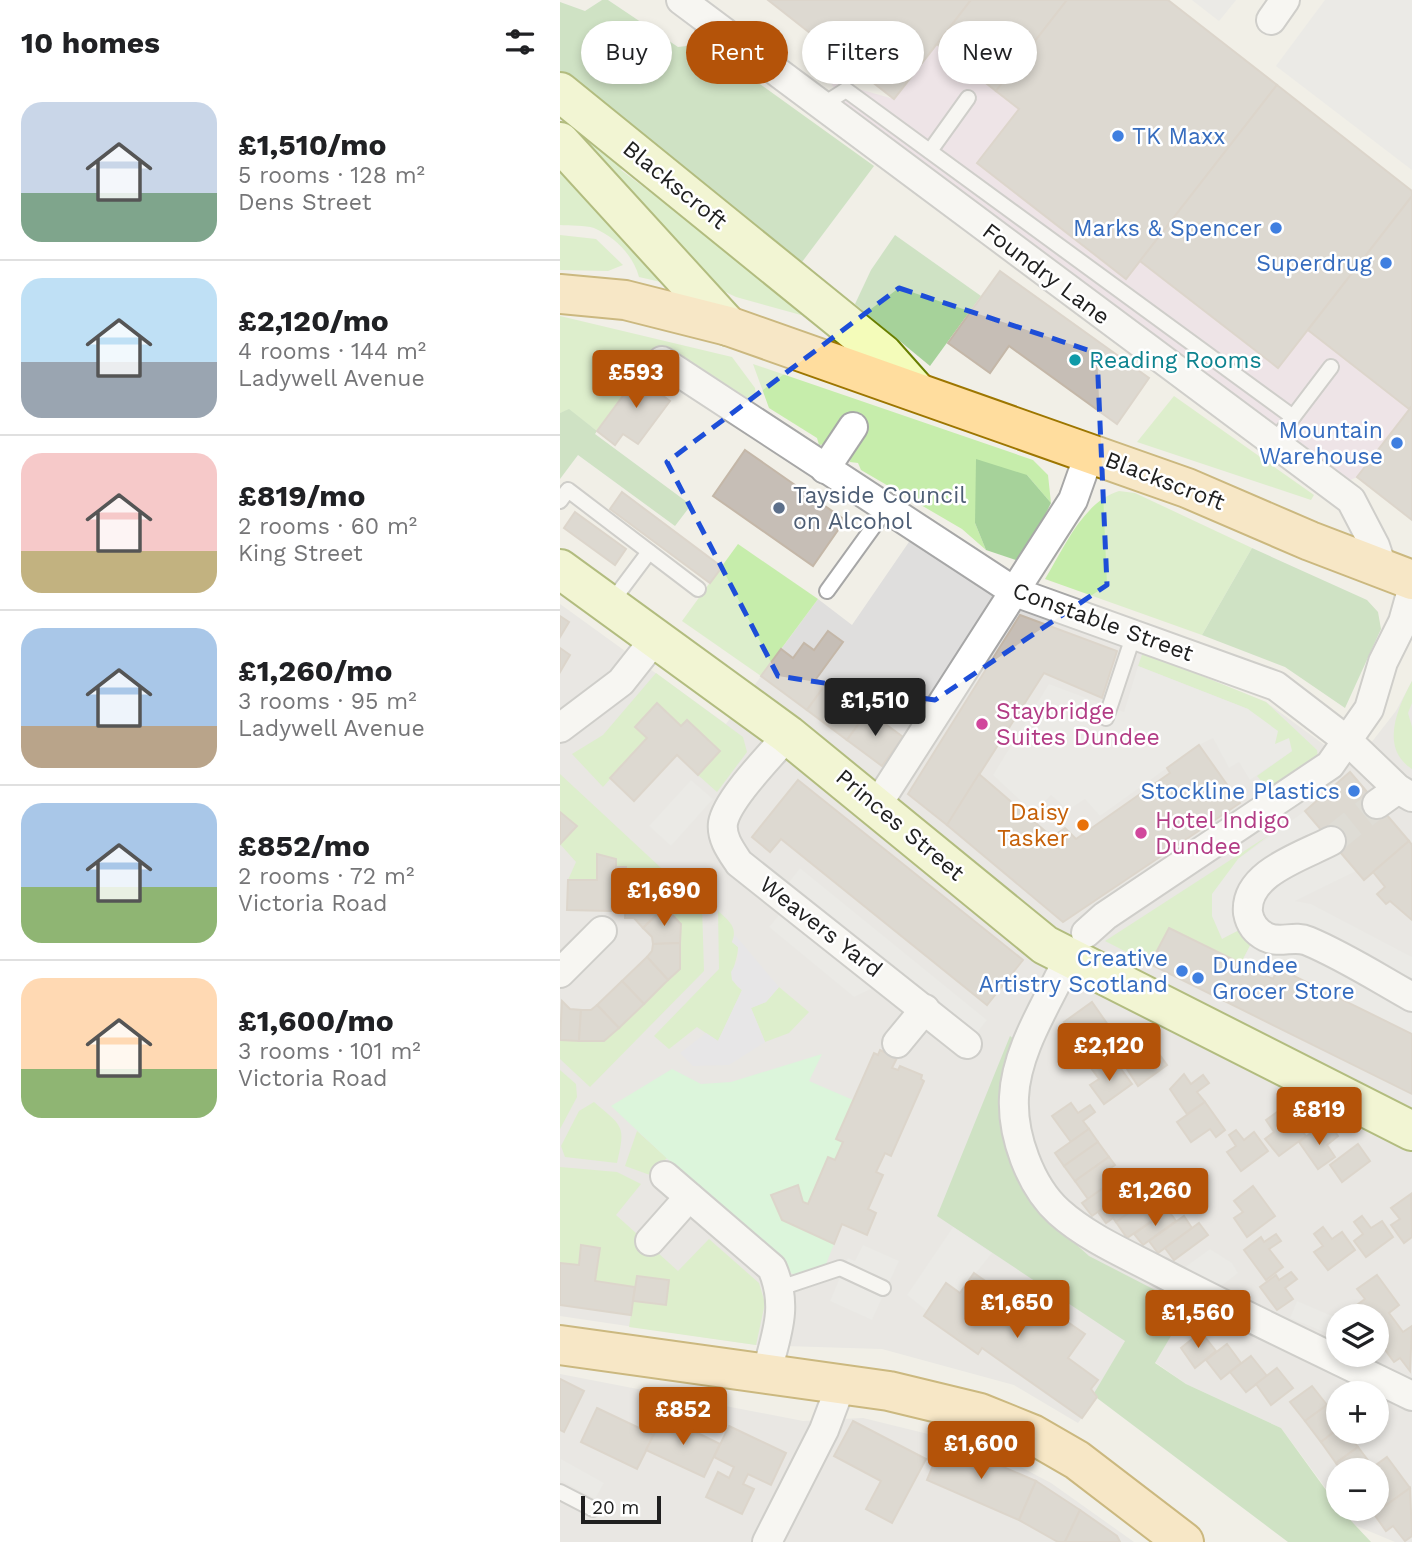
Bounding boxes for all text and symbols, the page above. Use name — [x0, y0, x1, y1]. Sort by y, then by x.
chip: Buy — [581, 21, 672, 84]
chip: Rent — [686, 21, 788, 84]
chip: Filters — [802, 21, 924, 84]
chip: New — [938, 21, 1037, 84]
icon: filters — [501, 23, 539, 61]
text: 10 homes — [21, 25, 160, 60]
place label: TK Maxx — [1132, 123, 1226, 150]
text: £1,510/mo — [238, 127, 387, 162]
marker: TK Maxx — [1110, 128, 1126, 144]
icon: home — [77, 130, 161, 214]
street label: Blackscroft — [618, 135, 733, 235]
text: 5 rooms · 128 m² — [238, 162, 425, 189]
text: Dens Street — [238, 189, 371, 216]
place label: Marks & Spencer — [1073, 215, 1262, 242]
street label: Foundry Lane — [977, 217, 1115, 331]
marker: Marks & Spencer — [1268, 220, 1284, 236]
place label: Superdrug — [1256, 250, 1373, 277]
marker: Superdrug — [1378, 255, 1394, 271]
text: £2,120/mo — [238, 303, 389, 338]
icon: home — [77, 306, 161, 390]
text: 4 rooms · 144 m² — [238, 338, 426, 365]
place label: Reading Rooms — [1089, 347, 1262, 374]
pin: £593 — [595, 350, 677, 410]
marker: Reading Rooms — [1067, 352, 1083, 368]
text: £593 — [608, 359, 664, 386]
text: Ladywell Avenue — [238, 365, 425, 392]
place label: Mountain Warehouse — [1259, 417, 1383, 470]
marker: Mountain Warehouse — [1389, 435, 1405, 451]
street label: Blackscroft — [1101, 446, 1229, 516]
text: £819/mo — [238, 478, 365, 513]
icon: home — [77, 481, 161, 565]
place label: Tayside Council on Alcohol — [793, 482, 966, 535]
marker: Tayside Council on Alcohol — [771, 500, 787, 516]
text: 2 rooms · 60 m² — [238, 513, 417, 540]
text: King Street — [238, 540, 363, 567]
street label: Constable Street — [1009, 577, 1197, 667]
text: £1,260/mo — [238, 653, 392, 688]
icon: home — [77, 656, 161, 740]
pin: £1,510 — [818, 678, 932, 738]
text: £1,510 — [841, 687, 910, 714]
text: 3 rooms · 95 m² — [238, 688, 417, 715]
place label: Staybridge Suites Dundee — [996, 698, 1160, 751]
text: Ladywell Avenue — [238, 715, 425, 742]
marker: Staybridge Suites Dundee — [974, 716, 990, 732]
street label: Princes Street — [830, 764, 970, 887]
place label: Stockline Plastics — [1140, 778, 1340, 805]
marker: Stockline Plastics — [1346, 783, 1362, 799]
place label: Daisy Tasker — [997, 799, 1069, 852]
place label: Hotel Indigo Dundee — [1155, 807, 1290, 860]
marker: Daisy Tasker — [1075, 817, 1091, 833]
marker: Hotel Indigo Dundee — [1133, 825, 1149, 841]
text: £852/mo — [238, 828, 370, 863]
icon: home — [77, 831, 161, 915]
text: 2 rooms · 72 m² — [238, 863, 414, 890]
pin: £1,690 — [607, 869, 721, 928]
street label: Weavers Yard — [754, 871, 888, 983]
text: £1,690 — [627, 877, 701, 904]
text: Victoria Road — [238, 890, 387, 917]
place label: Creative Artistry Scotland — [979, 945, 1168, 998]
place label: Dundee Grocer Store — [1212, 952, 1355, 1005]
marker: Creative Artistry Scotland — [1174, 963, 1190, 979]
marker: Dundee Grocer Store — [1190, 970, 1206, 986]
text: £1,600/mo — [238, 1003, 394, 1038]
icon: home — [77, 1006, 161, 1090]
pin: £2,120 — [1052, 1024, 1166, 1083]
text: £2,120 — [1074, 1032, 1144, 1059]
text: 3 rooms · 101 m² — [238, 1038, 421, 1065]
text: Victoria Road — [238, 1065, 387, 1092]
pin: £819 — [1278, 1088, 1360, 1147]
text: £819 — [1293, 1096, 1345, 1123]
pin: £1,260 — [1098, 1168, 1212, 1228]
text: £1,260 — [1118, 1177, 1192, 1204]
pin: £1,650 — [960, 1280, 1074, 1340]
text: £1,650 — [980, 1289, 1054, 1316]
pin: £1,560 — [1141, 1290, 1255, 1350]
text: £1,560 — [1161, 1299, 1235, 1326]
map controls — [1326, 1304, 1389, 1521]
button: layers — [1326, 1304, 1389, 1367]
button: + — [1326, 1381, 1389, 1444]
pin: £852 — [642, 1388, 724, 1447]
text: £852 — [655, 1396, 711, 1423]
pin: £1,600 — [924, 1422, 1038, 1481]
text: £1,600 — [944, 1430, 1018, 1457]
button: − — [1326, 1458, 1389, 1521]
scale bar — [581, 1493, 662, 1525]
text: 20 m — [592, 1496, 639, 1519]

